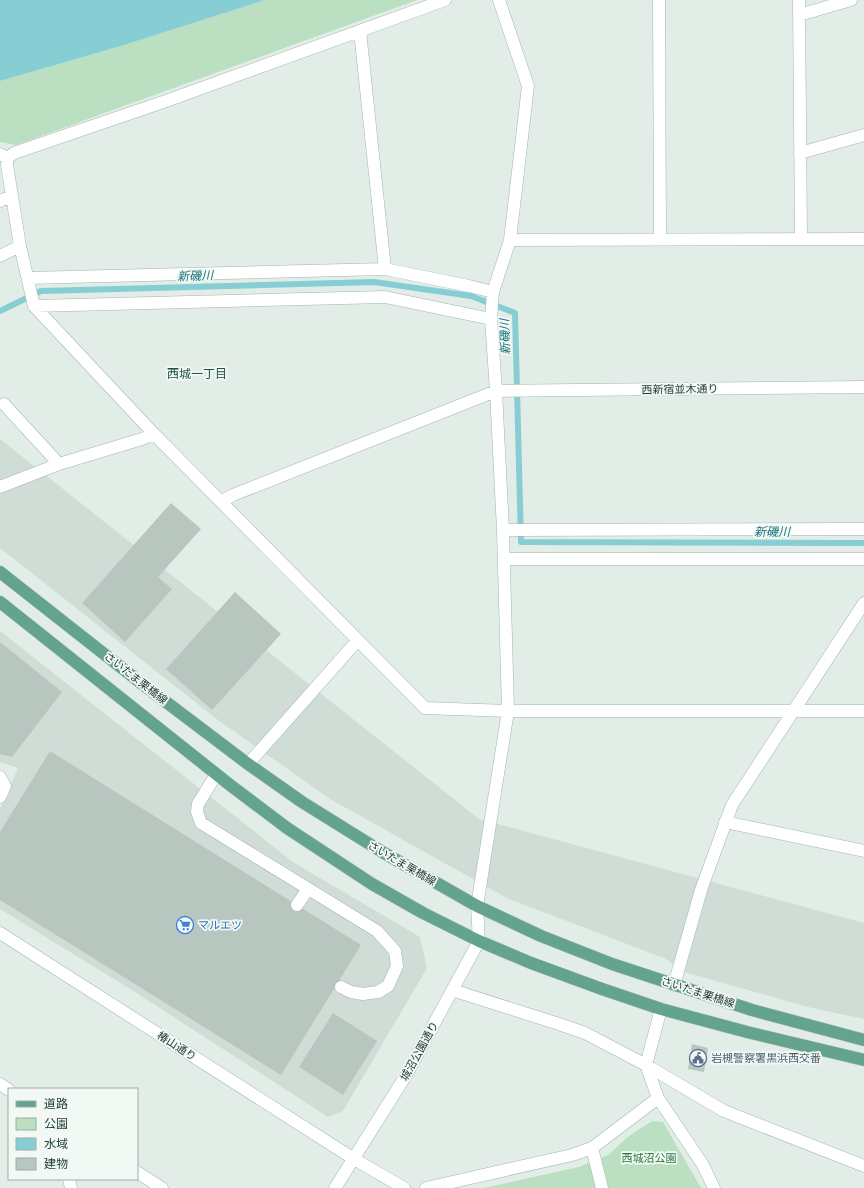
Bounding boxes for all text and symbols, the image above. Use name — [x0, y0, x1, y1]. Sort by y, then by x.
water label: 新磯川 — [177, 267, 215, 283]
water label: 新磯川 — [496, 317, 512, 355]
district label: 西城一丁目 — [167, 366, 227, 380]
street label: 西新宿並木通り — [641, 381, 719, 396]
water label: 新磯川 — [754, 524, 792, 538]
street label: さいたま栗橋線 — [102, 649, 171, 706]
street label: さいたま栗橋線 — [366, 838, 439, 887]
supermarket icon: マルエツ — [175, 915, 195, 935]
place label: マルエツ — [198, 918, 242, 931]
street label: さいたま栗橋線 — [660, 973, 737, 1010]
street label: 城沼公園通り — [397, 1019, 440, 1083]
street label: 椿山通り — [155, 1028, 199, 1063]
public building icon: 岩槻警察署黒浜西交番 — [688, 1048, 708, 1068]
place label: 岩槻警察署黒浜西交番 — [711, 1051, 821, 1064]
legend — [8, 1088, 138, 1180]
text: 道路 — [44, 1096, 68, 1110]
text: 公園 — [44, 1116, 68, 1130]
text: 水域 — [44, 1136, 68, 1150]
park label: 西城沼公園 — [622, 1151, 677, 1164]
text: 建物 — [44, 1156, 68, 1170]

